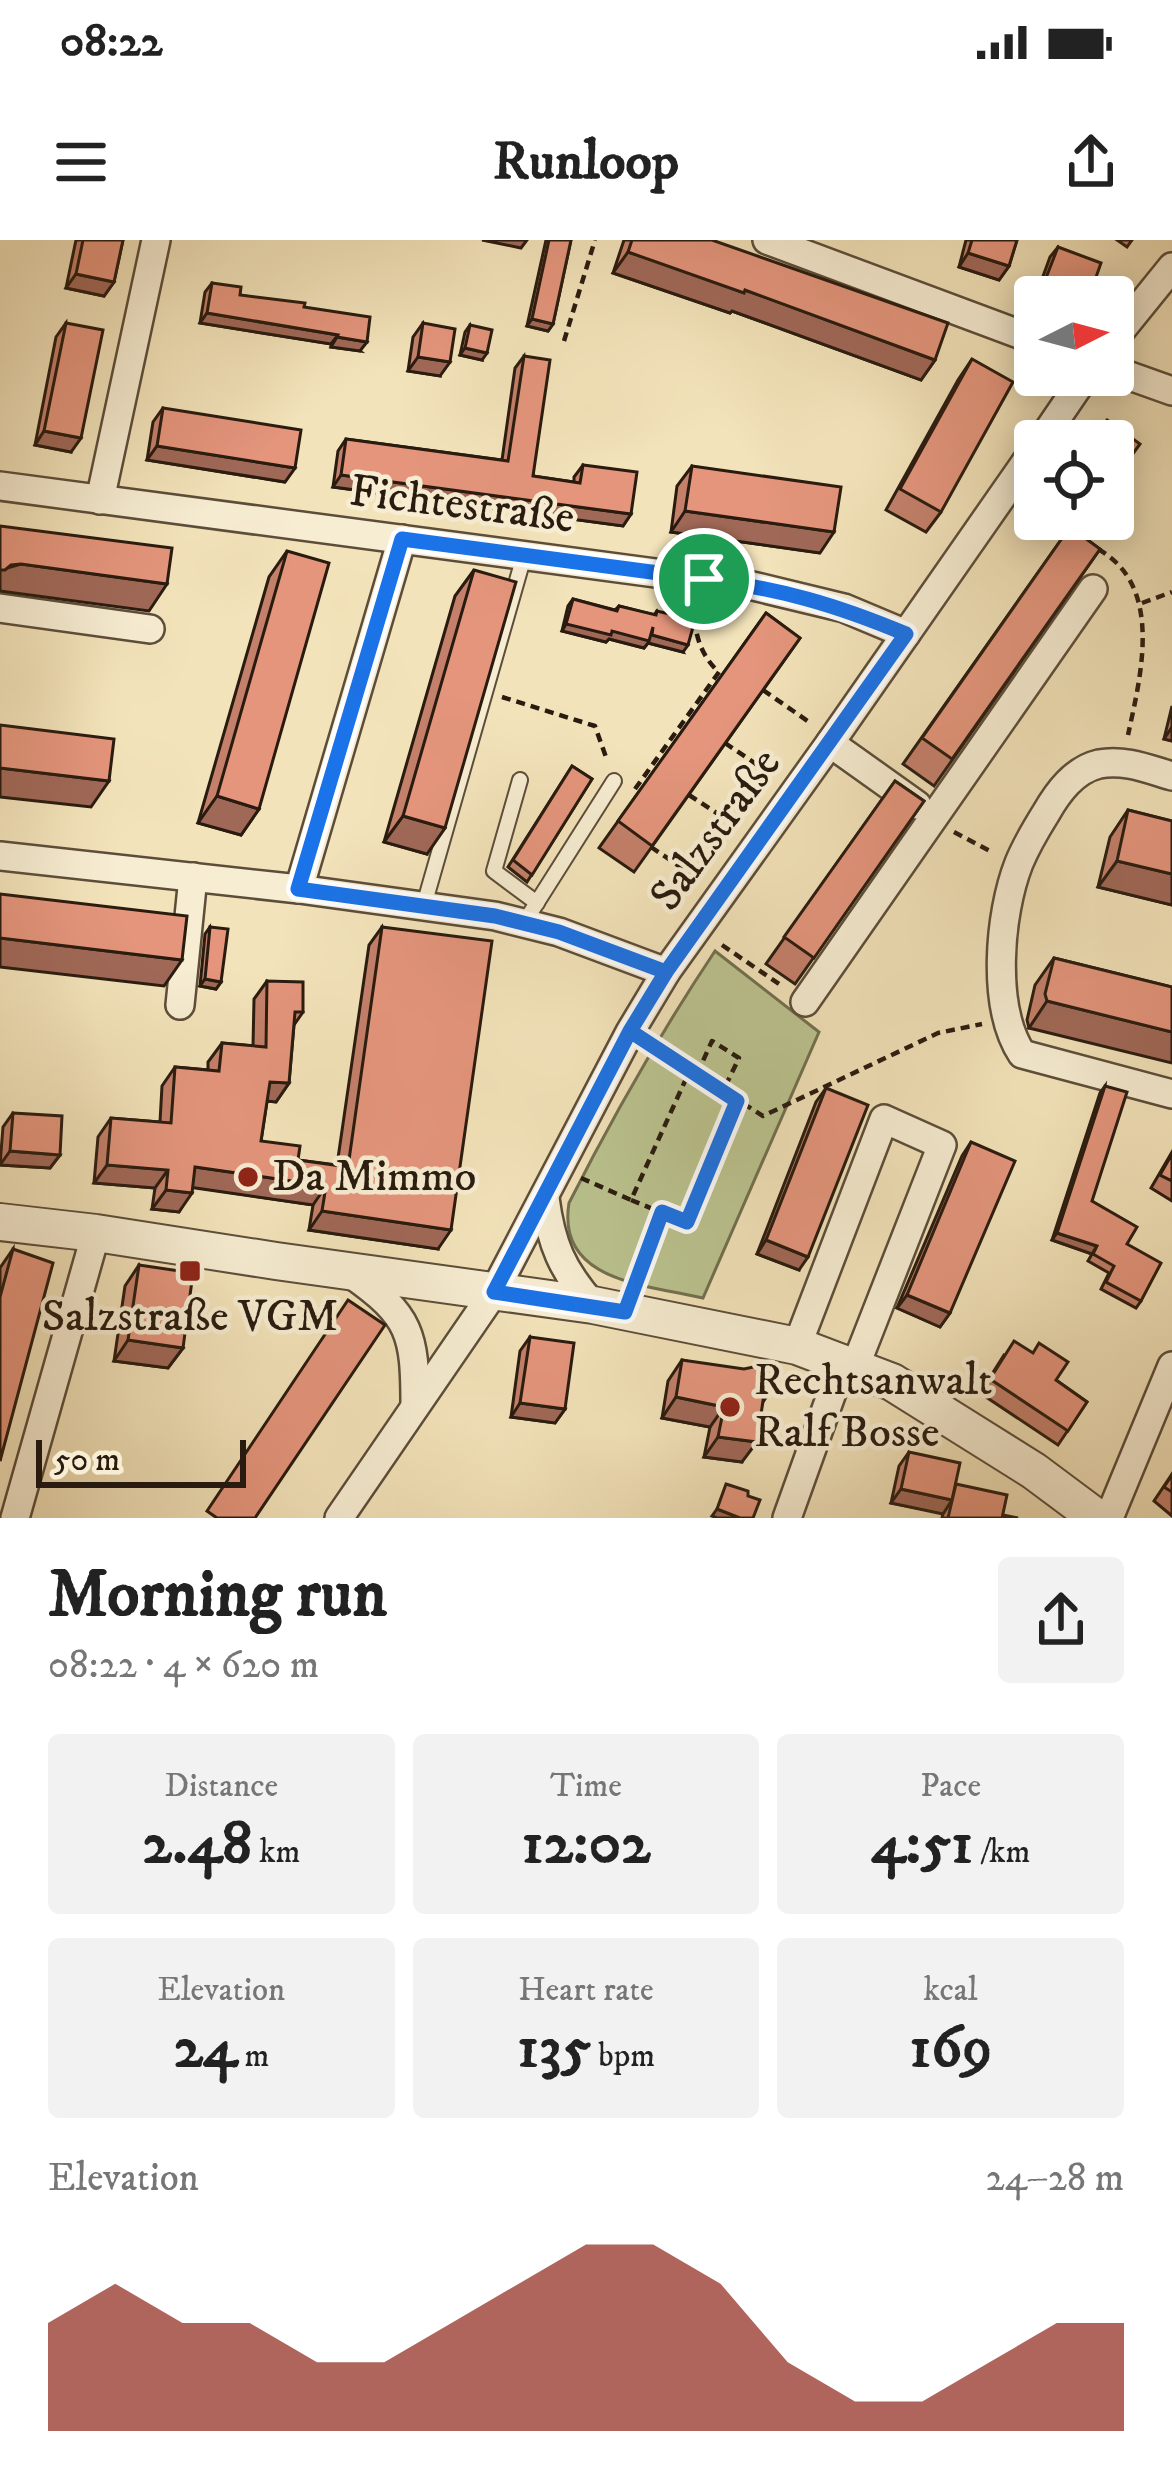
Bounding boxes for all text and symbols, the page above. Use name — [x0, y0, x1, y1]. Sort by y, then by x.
text: 08:22 — [60, 14, 163, 70]
icon: menu — [48, 129, 114, 195]
text: Runloop — [493, 129, 679, 196]
icon: share — [1058, 129, 1124, 195]
north arrow — [1014, 276, 1134, 396]
map controls — [1014, 276, 1134, 540]
button: locate — [1014, 420, 1134, 540]
street label: Fichtestraße — [346, 463, 578, 547]
pin — [653, 528, 755, 630]
icon: arrive — [671, 546, 737, 612]
street label: Salzstraße — [638, 738, 794, 922]
place label: Da Mimmo — [272, 1149, 476, 1205]
marker: Da Mimmo — [235, 1164, 261, 1190]
marker: Salzstraße VGM — [177, 1258, 203, 1284]
place label: Salzstraße VGM — [42, 1289, 338, 1345]
place label: Rechtsanwalt Ralf Bosse — [754, 1353, 993, 1461]
marker: Rechtsanwalt Ralf Bosse — [717, 1394, 743, 1420]
scale bar — [36, 1434, 246, 1487]
text: 50 m — [54, 1440, 120, 1481]
text: Morning run — [48, 1555, 387, 1637]
button: share — [998, 1557, 1124, 1683]
text: 08:22 · 4 × 620 m — [48, 1641, 319, 1690]
text: Distance — [164, 1766, 278, 1807]
text: Time — [550, 1766, 622, 1807]
text: Pace — [920, 1766, 981, 1807]
text: 2.48 — [142, 1807, 252, 1882]
text: 12:02 — [522, 1807, 650, 1882]
text: 4:51 — [871, 1807, 973, 1882]
text: km — [252, 1832, 300, 1873]
text: /km — [973, 1832, 1030, 1873]
text: Elevation — [157, 1970, 285, 2011]
text: Heart rate — [518, 1970, 654, 2011]
text: kcal — [924, 1970, 978, 2011]
text: 24 — [173, 2011, 237, 2086]
text: 135 — [517, 2011, 591, 2086]
text: 169 — [909, 2011, 992, 2086]
text: m — [237, 2036, 269, 2077]
text: bpm — [591, 2036, 655, 2077]
text: Elevation — [48, 2154, 199, 2203]
text: 24–28 m — [986, 2154, 1124, 2203]

